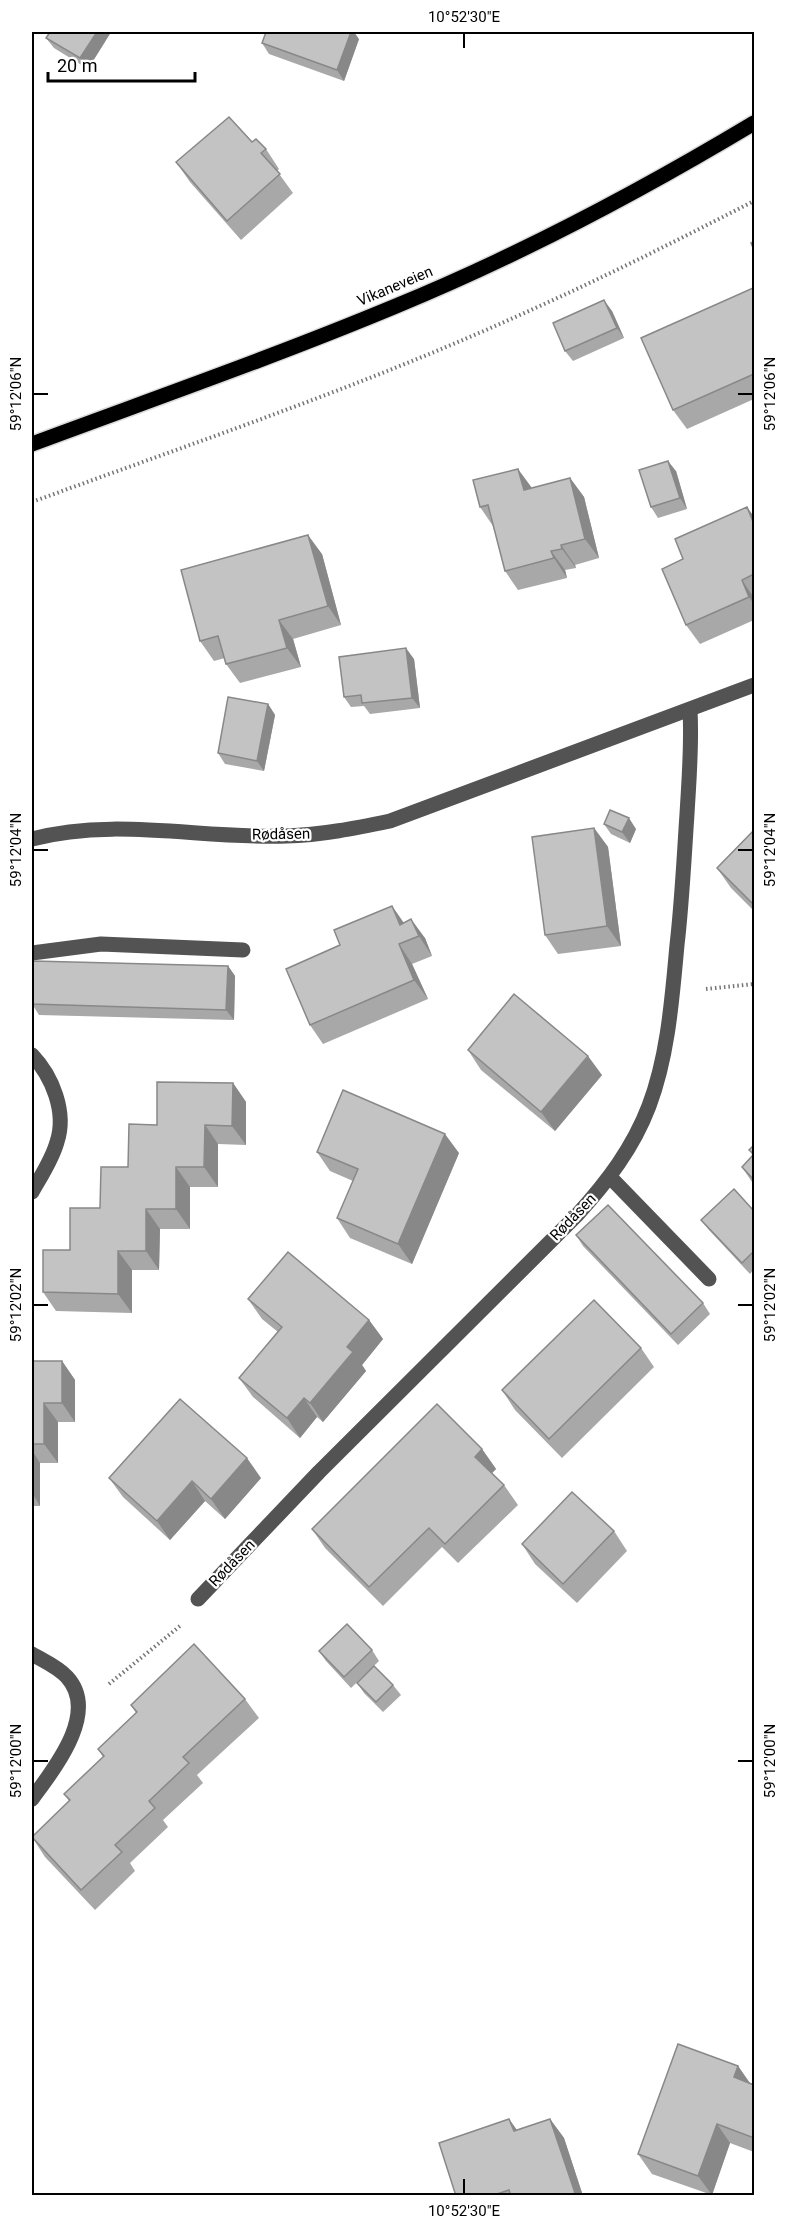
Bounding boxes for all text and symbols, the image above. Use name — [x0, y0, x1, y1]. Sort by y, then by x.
text: 10°52'30"E — [428, 8, 501, 26]
scale bar — [48, 45, 195, 83]
text: 20 m — [57, 55, 97, 76]
street label: Vikaneveien — [355, 262, 435, 310]
text: 59°12'06"N — [7, 357, 25, 431]
text: 59°12'06"N — [761, 357, 779, 431]
text: 59°12'04"N — [7, 813, 25, 887]
text: 59°12'04"N — [761, 813, 779, 887]
street label: Rødåsen — [252, 824, 310, 844]
street label: Rødåsen — [546, 1190, 600, 1244]
text: 59°12'02"N — [7, 1268, 25, 1342]
text: 59°12'02"N — [761, 1268, 779, 1342]
street label: Rødåsen — [205, 1536, 259, 1590]
text: 59°12'00"N — [7, 1724, 25, 1798]
text: 59°12'00"N — [761, 1724, 779, 1798]
text: 10°52'30"E — [428, 2202, 501, 2220]

